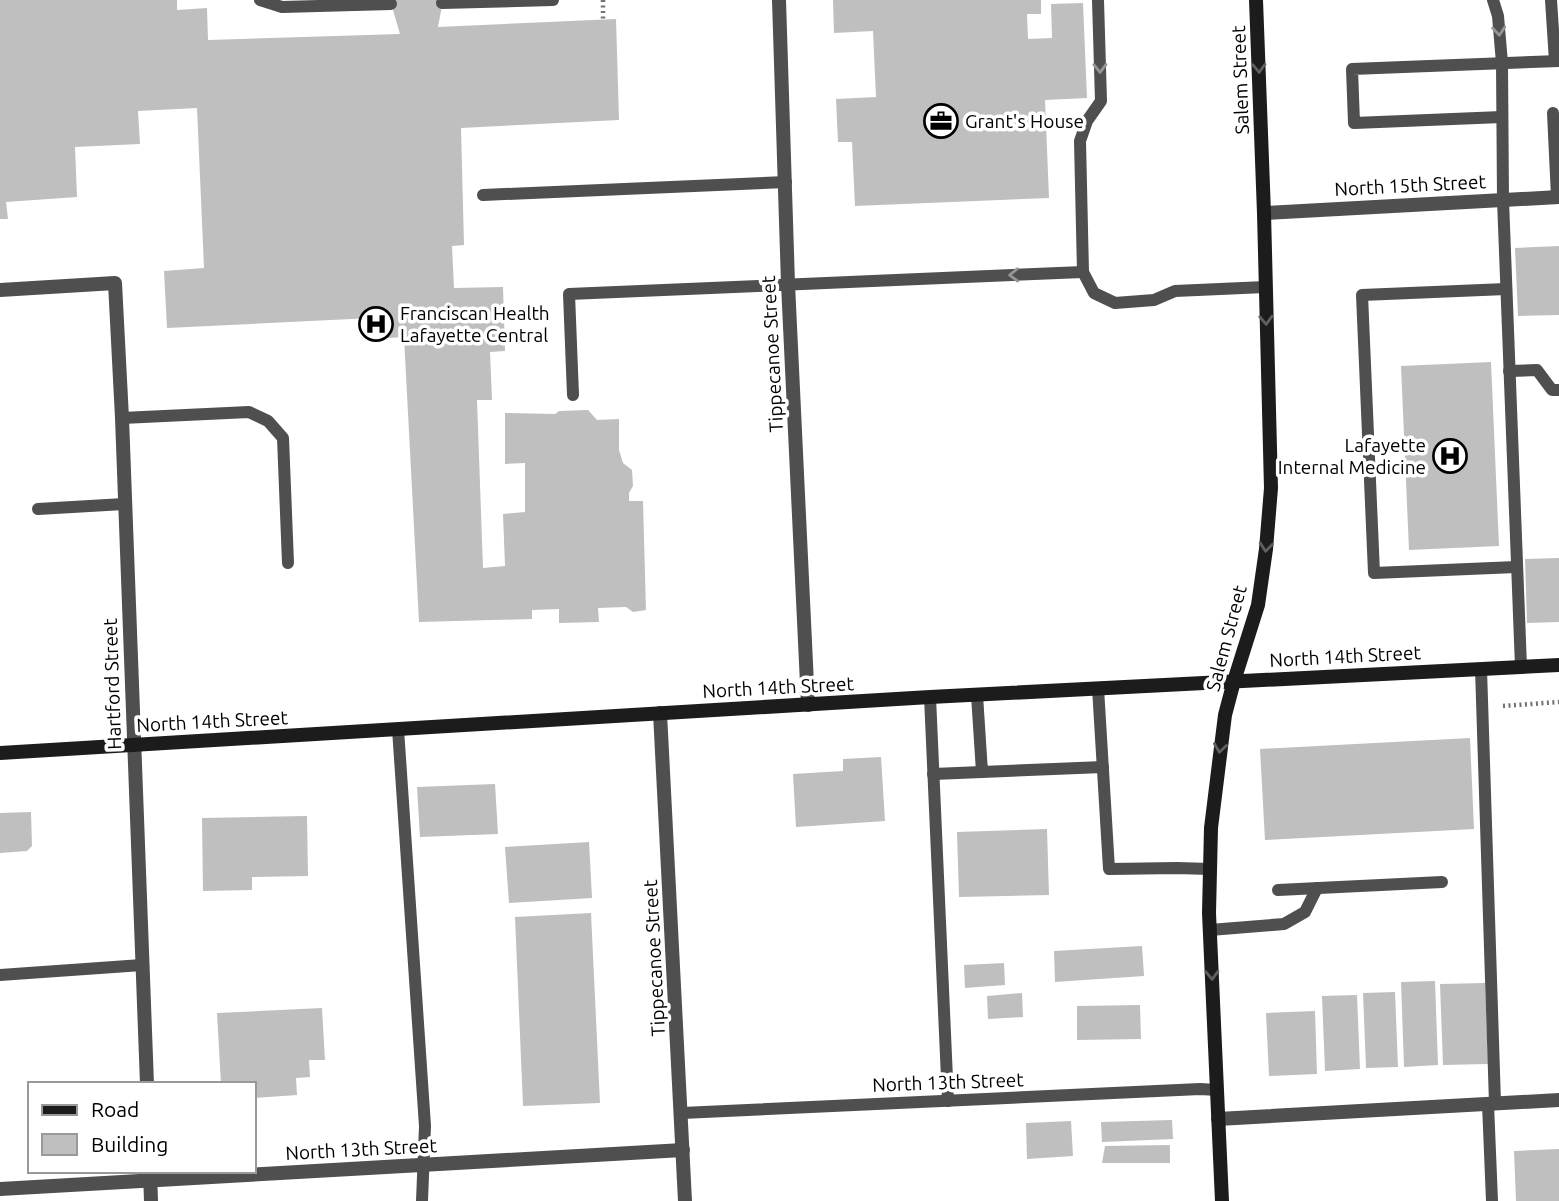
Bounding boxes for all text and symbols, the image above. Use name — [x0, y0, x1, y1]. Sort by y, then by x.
street label: Salem Street — [1227, 25, 1253, 135]
one-way arrow — [1491, 26, 1506, 37]
one-way arrow — [1092, 63, 1108, 74]
one-way arrow — [1251, 63, 1266, 74]
office icon: Grant's House — [922, 102, 960, 140]
place label: Grant's House — [965, 110, 1084, 132]
street label: North 15th Street — [1334, 170, 1487, 200]
one-way arrow — [1009, 267, 1020, 282]
street label: Tippecanoe Street — [757, 275, 787, 433]
place label: Franciscan Health Lafayette Central — [400, 302, 550, 346]
hospital icon: Franciscan Health Lafayette Central — [357, 305, 395, 343]
one-way arrow — [1258, 315, 1274, 326]
place label: Lafayette Internal Medicine — [1278, 434, 1426, 478]
hospital icon: Lafayette Internal Medicine — [1431, 437, 1469, 475]
one-way arrow — [1258, 541, 1273, 553]
street label: Salem Street — [1201, 582, 1251, 693]
street label: Hartford Street — [99, 617, 125, 750]
street label: North 14th Street — [1269, 641, 1422, 671]
street label: North 14th Street — [702, 672, 855, 702]
street label: North 14th Street — [136, 706, 289, 736]
one-way arrow — [1213, 742, 1228, 754]
street label: Tippecanoe Street — [639, 879, 669, 1037]
one-way arrow — [1204, 969, 1219, 980]
street label: North 13th Street — [872, 1068, 1025, 1096]
legend — [28, 1082, 256, 1173]
text: Road — [91, 1097, 139, 1121]
text: Building — [91, 1132, 168, 1156]
street label: North 13th Street — [285, 1134, 438, 1164]

